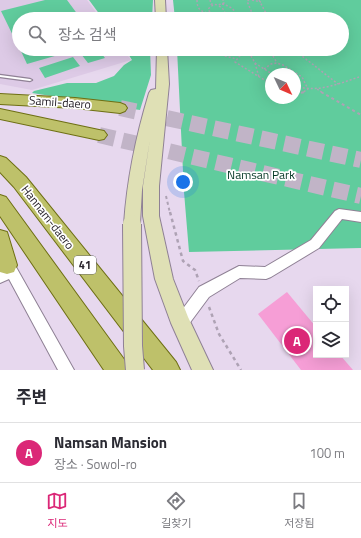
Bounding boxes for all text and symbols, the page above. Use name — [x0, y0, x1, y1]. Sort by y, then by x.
search box — [12, 12, 349, 56]
icon: search — [26, 23, 48, 45]
text: 장소 검색 — [58, 23, 117, 46]
north arrow — [265, 68, 301, 104]
street label: Samil-daero — [28, 90, 92, 114]
park label: Namsan Park — [227, 165, 295, 184]
your location — [173, 172, 193, 192]
street label: Hannam-daero — [17, 181, 79, 253]
road number: 41 — [74, 256, 96, 274]
map controls — [313, 286, 349, 358]
button: locate — [313, 286, 349, 322]
button: layers — [313, 322, 349, 358]
pin: A — [284, 326, 310, 356]
text: 주변 — [16, 384, 47, 410]
text: Namsan Mansion — [54, 431, 167, 454]
text: A — [25, 443, 33, 463]
text: 100 m — [309, 443, 345, 463]
text: 장소 · Sowol-ro — [54, 454, 137, 474]
tab: 지도 — [46, 490, 68, 531]
tab: 길찾기 — [161, 490, 192, 531]
tab: 저장됨 — [284, 490, 315, 531]

